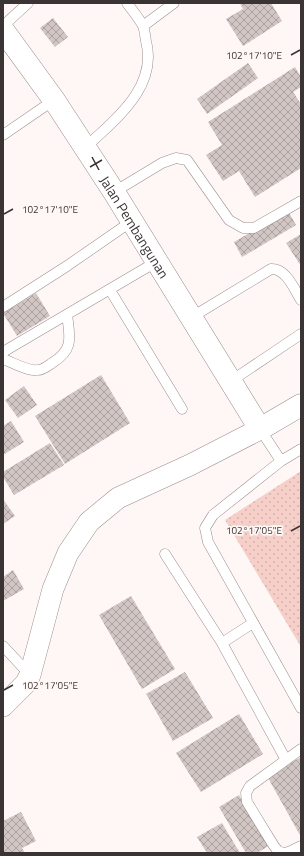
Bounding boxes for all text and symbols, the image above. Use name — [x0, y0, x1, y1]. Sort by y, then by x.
text: 102°17'10"E — [226, 48, 283, 63]
street label: Jalan Pembangunan — [95, 171, 175, 282]
text: 102°17'10"E — [22, 202, 79, 217]
text: 102°17'05"E — [226, 523, 283, 538]
text: 102°17'05"E — [22, 678, 79, 693]

